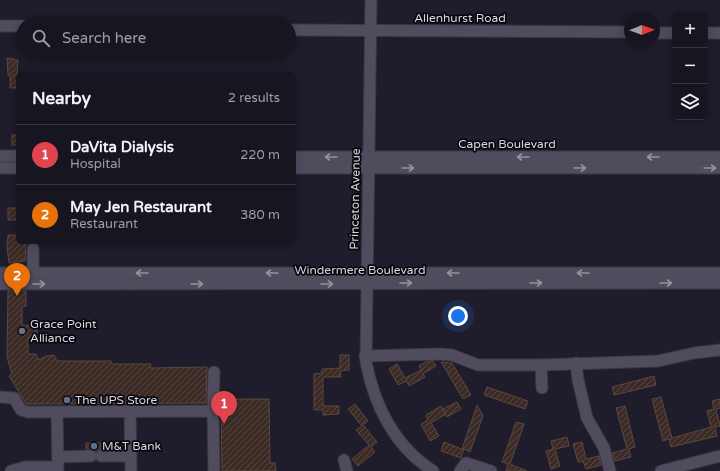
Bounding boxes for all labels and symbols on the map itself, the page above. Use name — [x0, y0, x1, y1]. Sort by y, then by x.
street label: Allenhurst Road — [414, 11, 506, 25]
north arrow — [624, 12, 660, 48]
street label: Capen Boulevard — [458, 137, 556, 151]
street label: Princeton Avenue — [347, 148, 363, 250]
one-way arrow — [325, 153, 338, 161]
one-way arrow — [517, 153, 530, 161]
one-way arrow — [647, 153, 660, 161]
one-way arrow — [401, 164, 414, 172]
one-way arrow — [573, 164, 586, 172]
one-way arrow — [703, 164, 716, 172]
pin: 2 — [4, 263, 30, 296]
street label: Windermere Boulevard — [294, 263, 426, 277]
one-way arrow — [136, 269, 149, 277]
one-way arrow — [266, 269, 279, 277]
one-way arrow — [447, 269, 460, 277]
one-way arrow — [577, 269, 590, 277]
one-way arrow — [399, 279, 412, 287]
one-way arrow — [529, 279, 542, 287]
one-way arrow — [659, 279, 672, 287]
one-way arrow — [32, 280, 45, 288]
one-way arrow — [190, 280, 203, 288]
one-way arrow — [320, 280, 333, 288]
your location — [448, 306, 468, 326]
place label: Grace Point Alliance — [30, 317, 97, 345]
marker: Grace Point Alliance — [17, 326, 27, 336]
pin: 1 — [211, 391, 237, 424]
place label: The UPS Store — [75, 393, 157, 407]
marker: The UPS Store — [62, 395, 72, 405]
place label: M&T Bank — [102, 439, 162, 453]
marker: M&T Bank — [89, 441, 99, 451]

